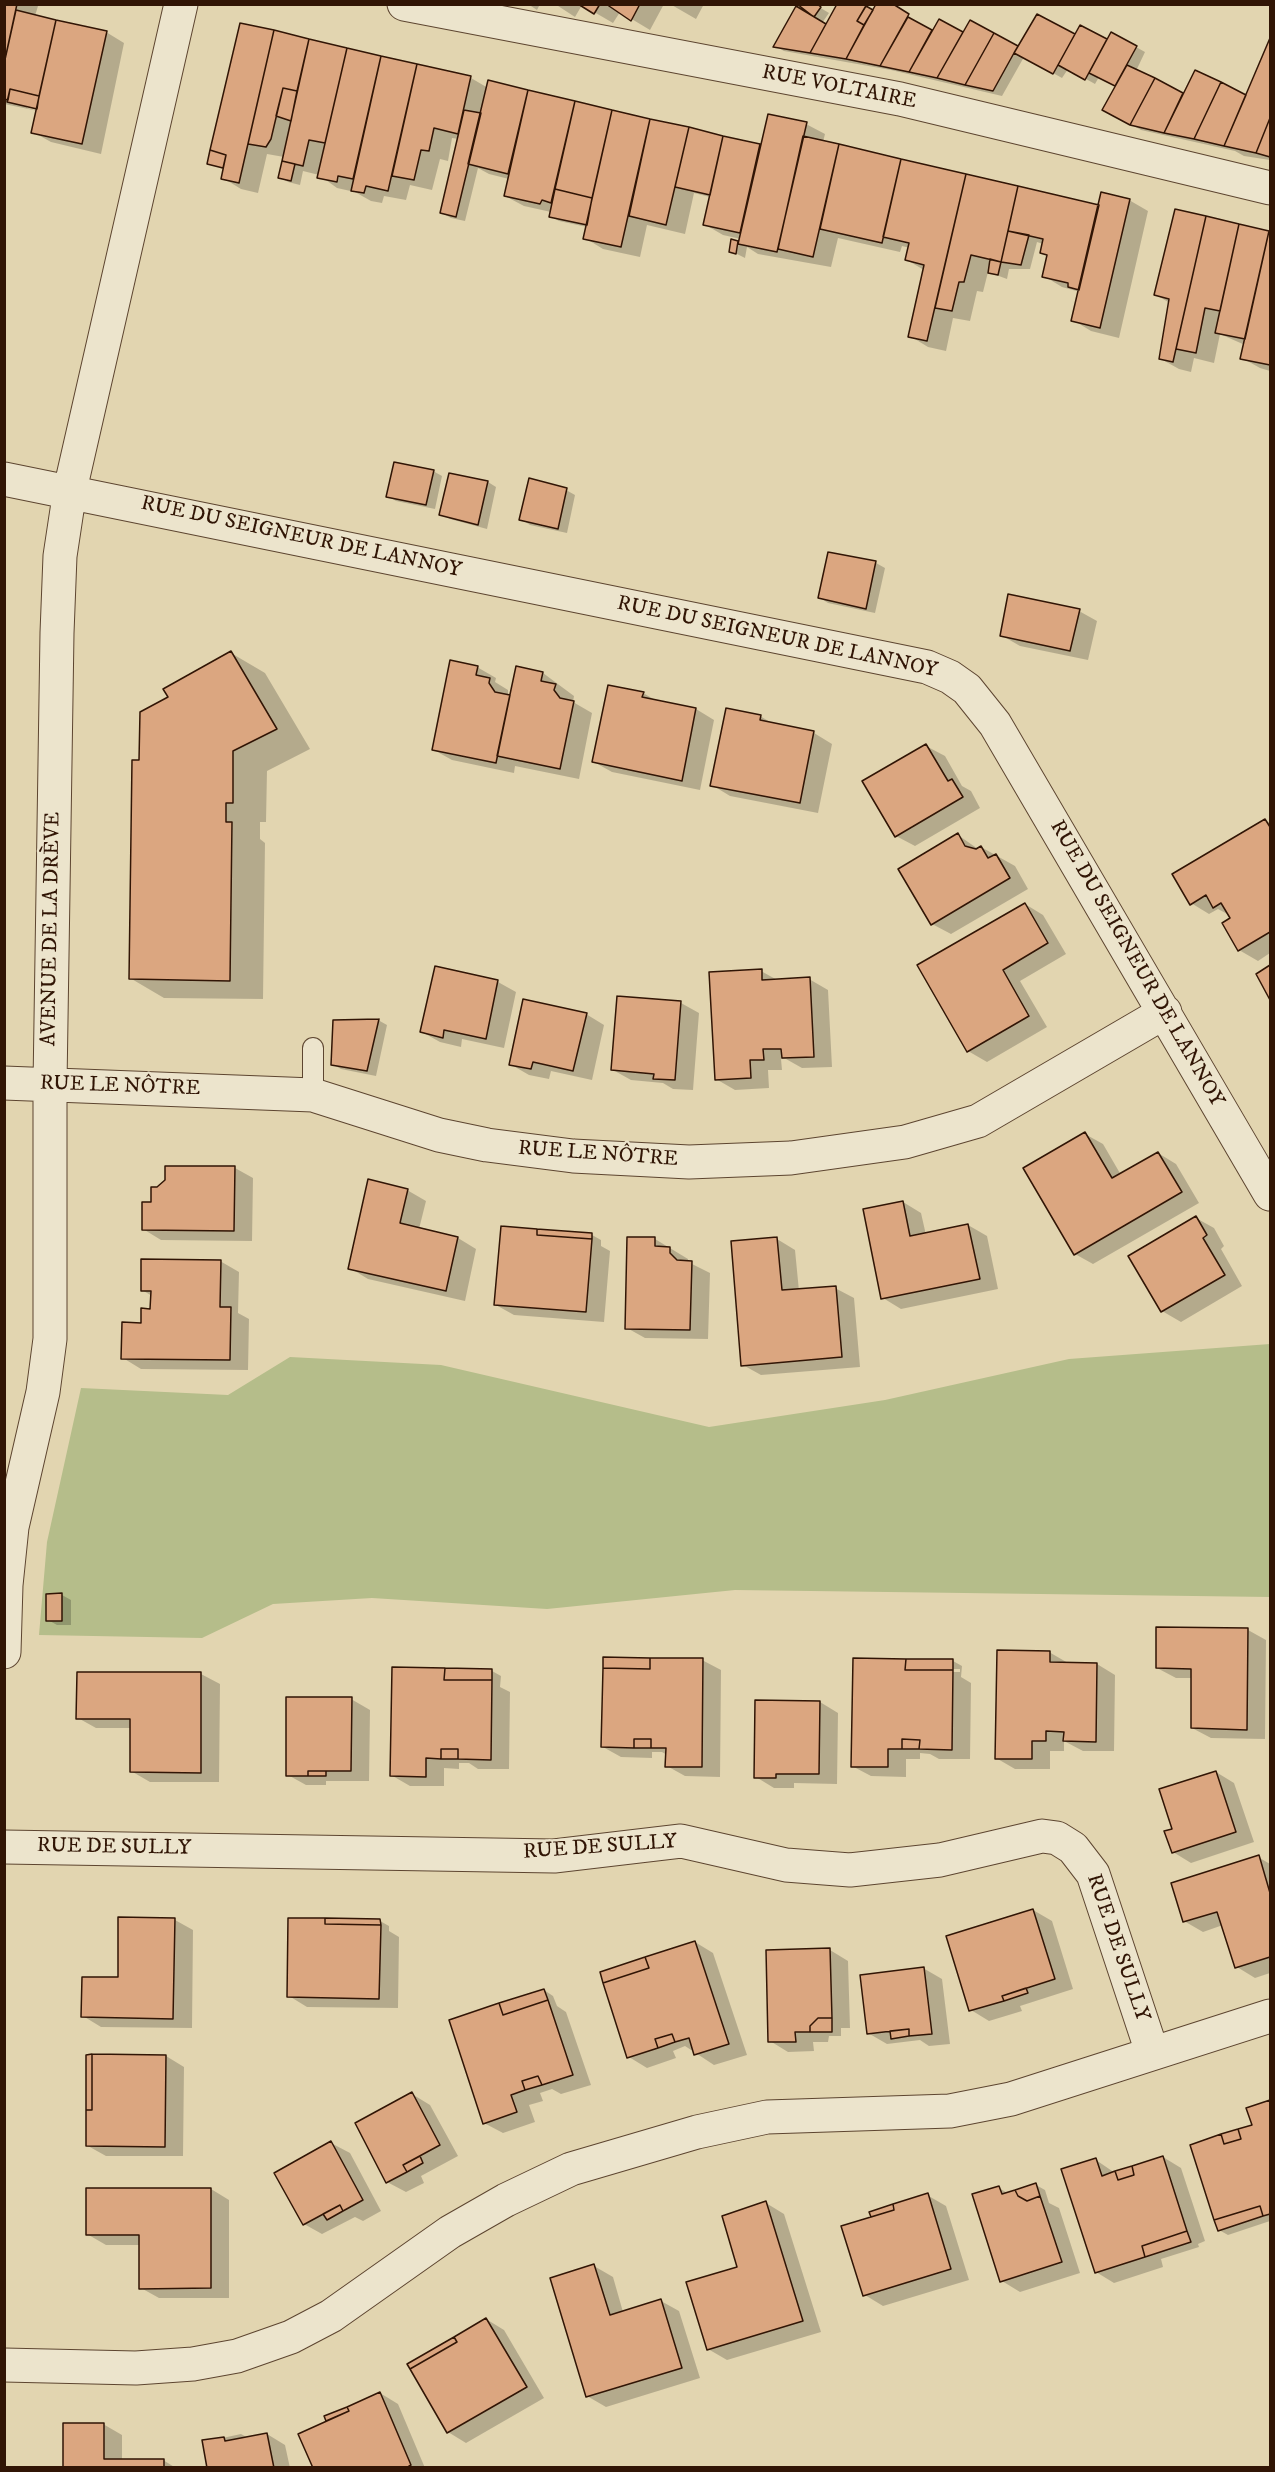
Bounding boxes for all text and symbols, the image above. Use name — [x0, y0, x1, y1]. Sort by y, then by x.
street label: RUE VOLTAIRE — [760, 61, 918, 115]
street label: RUE DU SEIGNEUR DE LANNOY — [139, 492, 463, 584]
street label: RUE DU SEIGNEUR DE LANNOY — [615, 592, 939, 684]
street label: AVENUE DE LA DRÈVE — [37, 812, 67, 1046]
street label: RUE DU SEIGNEUR DE LANNOY — [1043, 816, 1229, 1112]
street label: RUE LE NÔTRE — [39, 1072, 201, 1102]
street label: RUE LE NÔTRE — [517, 1137, 679, 1173]
street label: RUE DE SULLY — [522, 1830, 678, 1866]
street label: RUE DE SULLY — [37, 1834, 191, 1862]
street label: RUE DE SULLY — [1080, 1871, 1154, 2025]

